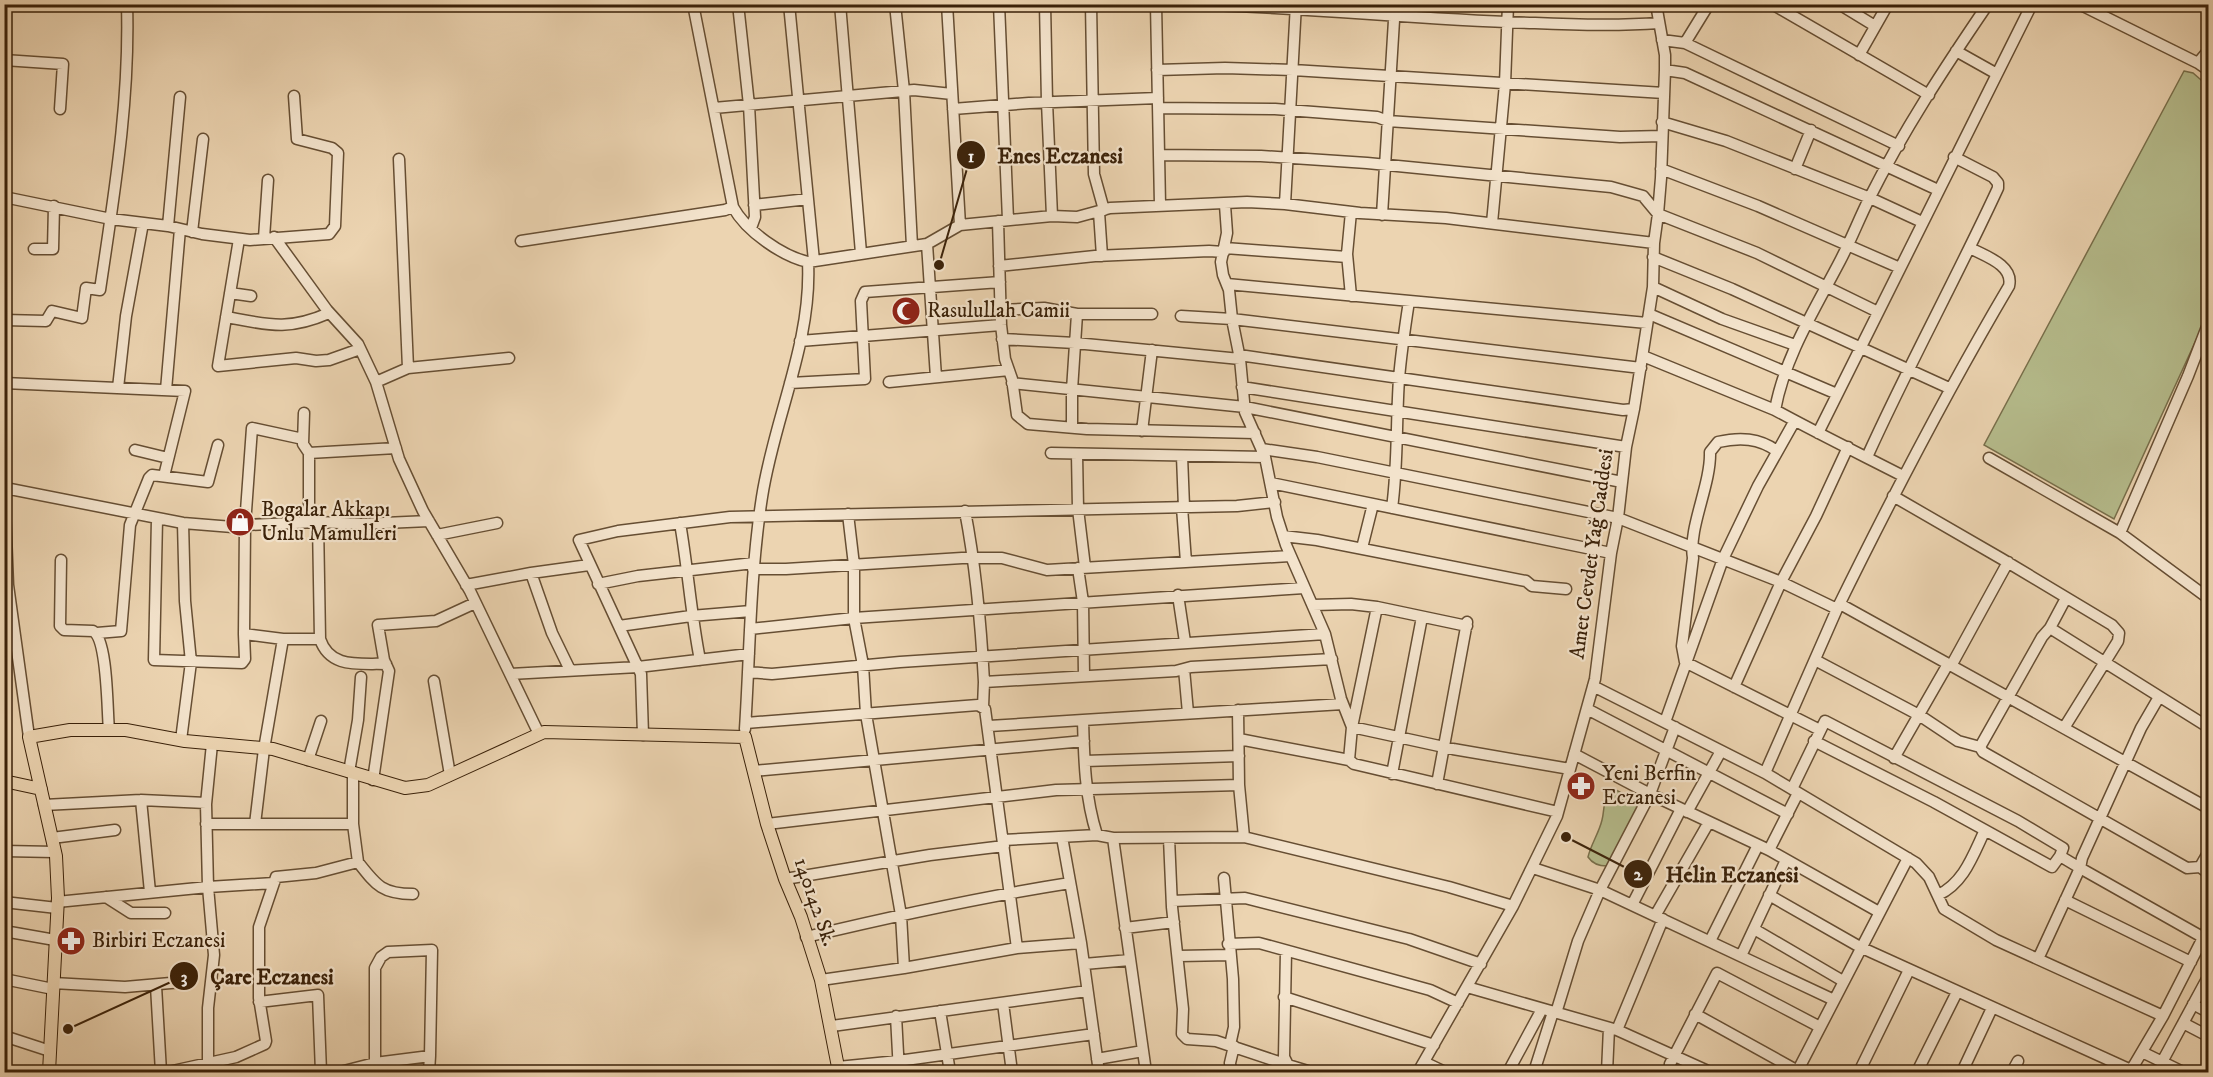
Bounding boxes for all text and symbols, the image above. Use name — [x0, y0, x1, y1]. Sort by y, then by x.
callout: Enes Eczanesi — [956, 135, 1135, 175]
text: Enes Eczanesi — [997, 143, 1123, 170]
text: 1 — [968, 146, 975, 168]
mosque icon: Rasulullah Camii — [890, 295, 922, 327]
place label: Rasulullah Camii — [927, 298, 1070, 324]
street label: Amet Cevdet Yağ Caddesi — [1564, 447, 1620, 661]
place label: Bogalar Akkapı Unlu Mamulleri — [261, 497, 397, 547]
shop icon: Bogalar Akkapı Unlu Mamulleri — [224, 506, 256, 538]
place label: Yeni Berfin Eczanesi — [1602, 761, 1696, 811]
pharmacy icon: Yeni Berfin Eczanesi — [1565, 770, 1597, 802]
street label: 140142 Sk. — [788, 854, 842, 950]
callout: Helin Eczanesi — [1623, 854, 1810, 894]
text: Helin Eczanesi — [1665, 862, 1799, 889]
text: 2 — [1634, 864, 1644, 886]
pharmacy icon: Birbiri Eczanesi — [55, 925, 87, 957]
place label: Birbiri Eczanesi — [92, 928, 225, 954]
callout: Çare Eczanesi — [169, 956, 346, 996]
text: Çare Eczanesi — [210, 964, 334, 991]
text: 3 — [181, 967, 188, 989]

